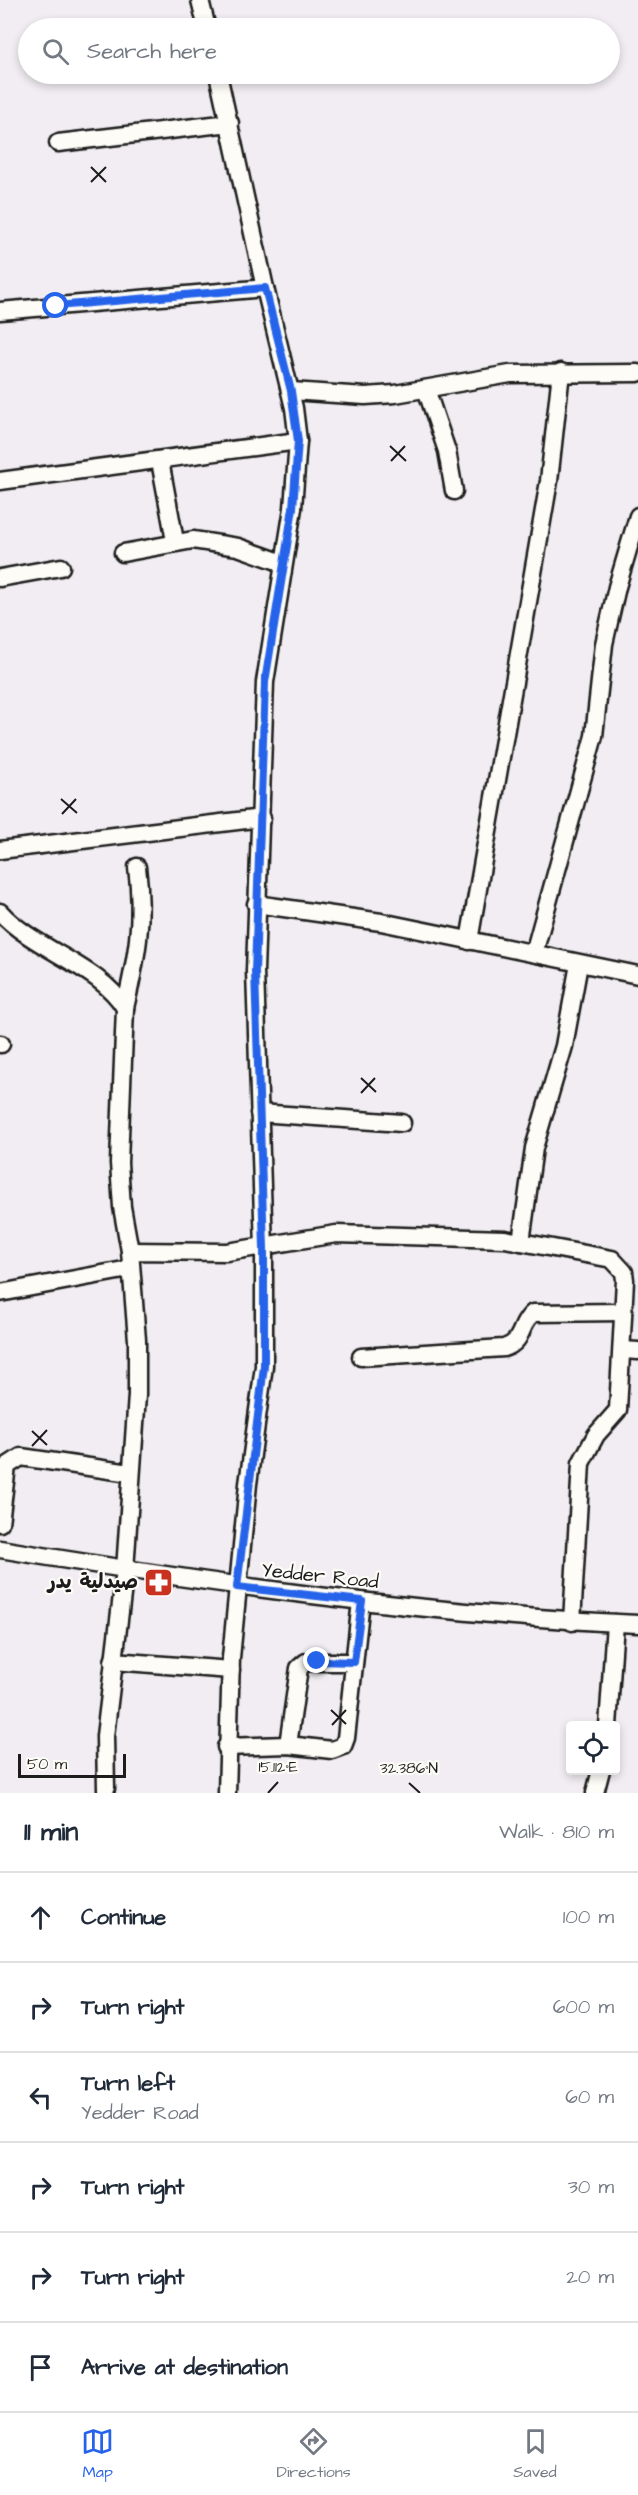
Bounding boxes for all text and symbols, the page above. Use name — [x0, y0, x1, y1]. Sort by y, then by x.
search box — [18, 18, 620, 84]
icon: search — [39, 35, 72, 68]
text: Search here — [87, 36, 217, 67]
route start — [42, 292, 68, 318]
street label: Yedder Road — [260, 1556, 380, 1596]
pharmacy icon: صيدلية يدر — [143, 1566, 175, 1598]
place label: صيدلية يدر — [46, 1568, 138, 1596]
route end — [303, 1647, 329, 1673]
map controls — [566, 1721, 620, 1775]
button: locate — [566, 1721, 620, 1775]
scale bar — [18, 1751, 126, 1778]
text: 50 m — [27, 1753, 67, 1775]
text: 15.112°E — [258, 1757, 298, 1778]
text: 32.386°N — [380, 1758, 438, 1779]
text: 11 min — [24, 1814, 78, 1850]
text: Walk · 810 m — [499, 1818, 614, 1846]
icon: ahead — [24, 1901, 57, 1934]
text: Continue — [81, 1902, 166, 1933]
text: 100 m — [563, 1903, 614, 1931]
icon: right — [24, 1991, 57, 2024]
text: Turn right — [81, 1992, 184, 2023]
text: 600 m — [553, 1993, 614, 2021]
text: Turn left — [81, 2068, 175, 2099]
icon: left — [24, 2081, 57, 2114]
text: 60 m — [565, 2083, 614, 2111]
text: Yedder Road — [81, 2099, 199, 2127]
icon: right — [24, 2171, 57, 2204]
text: Turn right — [81, 2172, 184, 2203]
text: 30 m — [568, 2173, 614, 2201]
icon: right — [24, 2261, 57, 2294]
text: Turn right — [81, 2262, 184, 2293]
text: 20 m — [566, 2263, 614, 2291]
icon: arrive — [24, 2351, 57, 2384]
text: Arrive at destination — [81, 2352, 288, 2383]
tab: Map — [81, 2425, 114, 2483]
tab: Directions — [277, 2425, 351, 2483]
tab: Saved — [513, 2425, 557, 2483]

